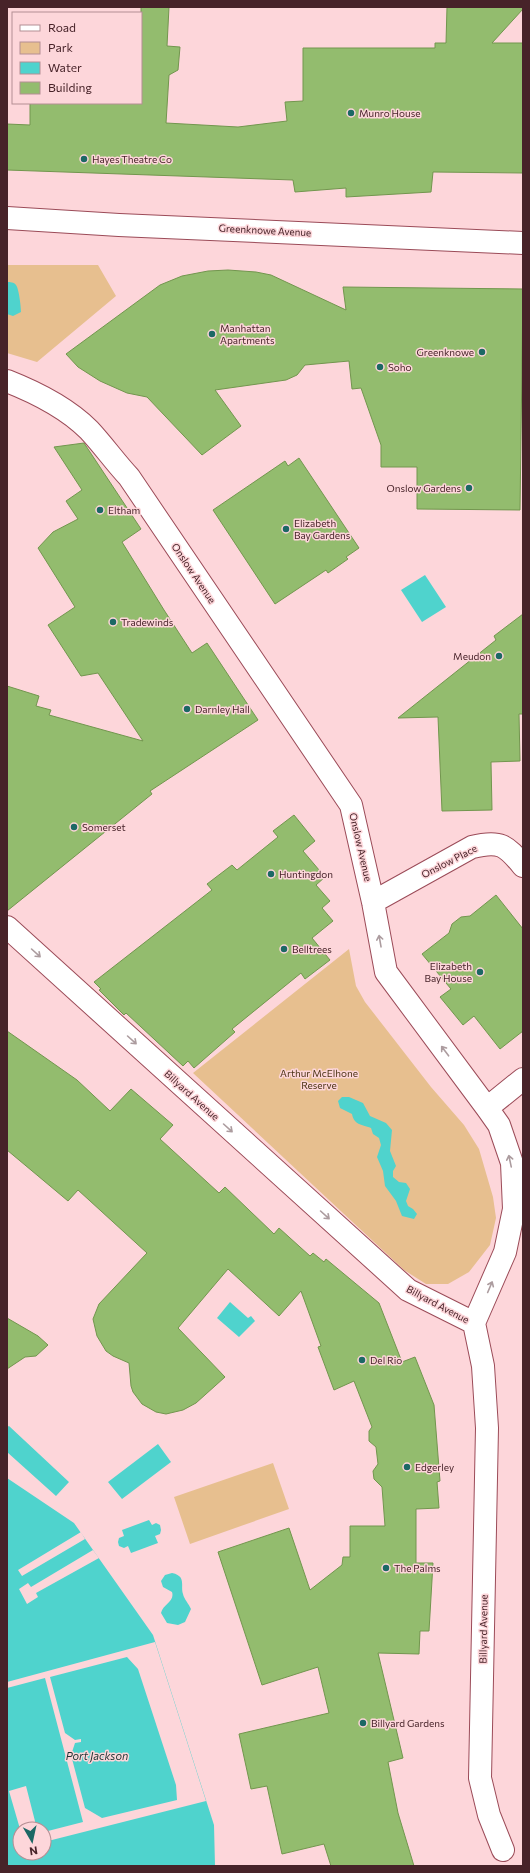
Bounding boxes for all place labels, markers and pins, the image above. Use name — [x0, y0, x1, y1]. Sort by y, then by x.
place label: Munro House — [359, 107, 420, 119]
marker: Munro House — [346, 108, 356, 118]
place label: Hayes Theatre Co — [92, 153, 172, 165]
marker: Hayes Theatre Co — [79, 154, 89, 164]
place label: Manhattan Apartments — [220, 322, 275, 346]
marker: Manhattan Apartments — [207, 329, 217, 339]
place label: Greenknowe — [417, 346, 474, 358]
marker: Greenknowe — [477, 347, 487, 357]
place label: Soho — [388, 361, 412, 373]
marker: Soho — [375, 362, 385, 372]
place label: Onslow Gardens — [387, 482, 461, 494]
marker: Onslow Gardens — [464, 483, 474, 493]
place label: Eltham — [108, 504, 140, 516]
marker: Eltham — [95, 505, 105, 515]
place label: Elizabeth Bay Gardens — [294, 517, 351, 541]
marker: Elizabeth Bay Gardens — [281, 524, 291, 534]
place label: Tradewinds — [121, 616, 174, 628]
marker: Tradewinds — [108, 617, 118, 627]
place label: Meudon — [453, 650, 491, 662]
marker: Meudon — [494, 651, 504, 661]
place label: Darnley Hall — [195, 703, 250, 715]
marker: Darnley Hall — [182, 704, 192, 714]
place label: Somerset — [82, 821, 126, 833]
marker: Somerset — [69, 822, 79, 832]
place label: Huntingdon — [279, 868, 333, 880]
marker: Huntingdon — [266, 869, 276, 879]
place label: Belltrees — [292, 943, 332, 955]
marker: Belltrees — [279, 944, 289, 954]
place label: Elizabeth Bay House — [424, 960, 472, 984]
marker: Elizabeth Bay House — [475, 967, 485, 977]
place label: Del Rio — [370, 1354, 402, 1366]
marker: Del Rio — [357, 1355, 367, 1365]
place label: Edgerley — [415, 1461, 454, 1473]
marker: Edgerley — [402, 1462, 412, 1472]
place label: The Palms — [394, 1562, 441, 1574]
marker: The Palms — [381, 1563, 391, 1573]
place label: Billyard Gardens — [371, 1717, 445, 1729]
marker: Billyard Gardens — [358, 1718, 368, 1728]

